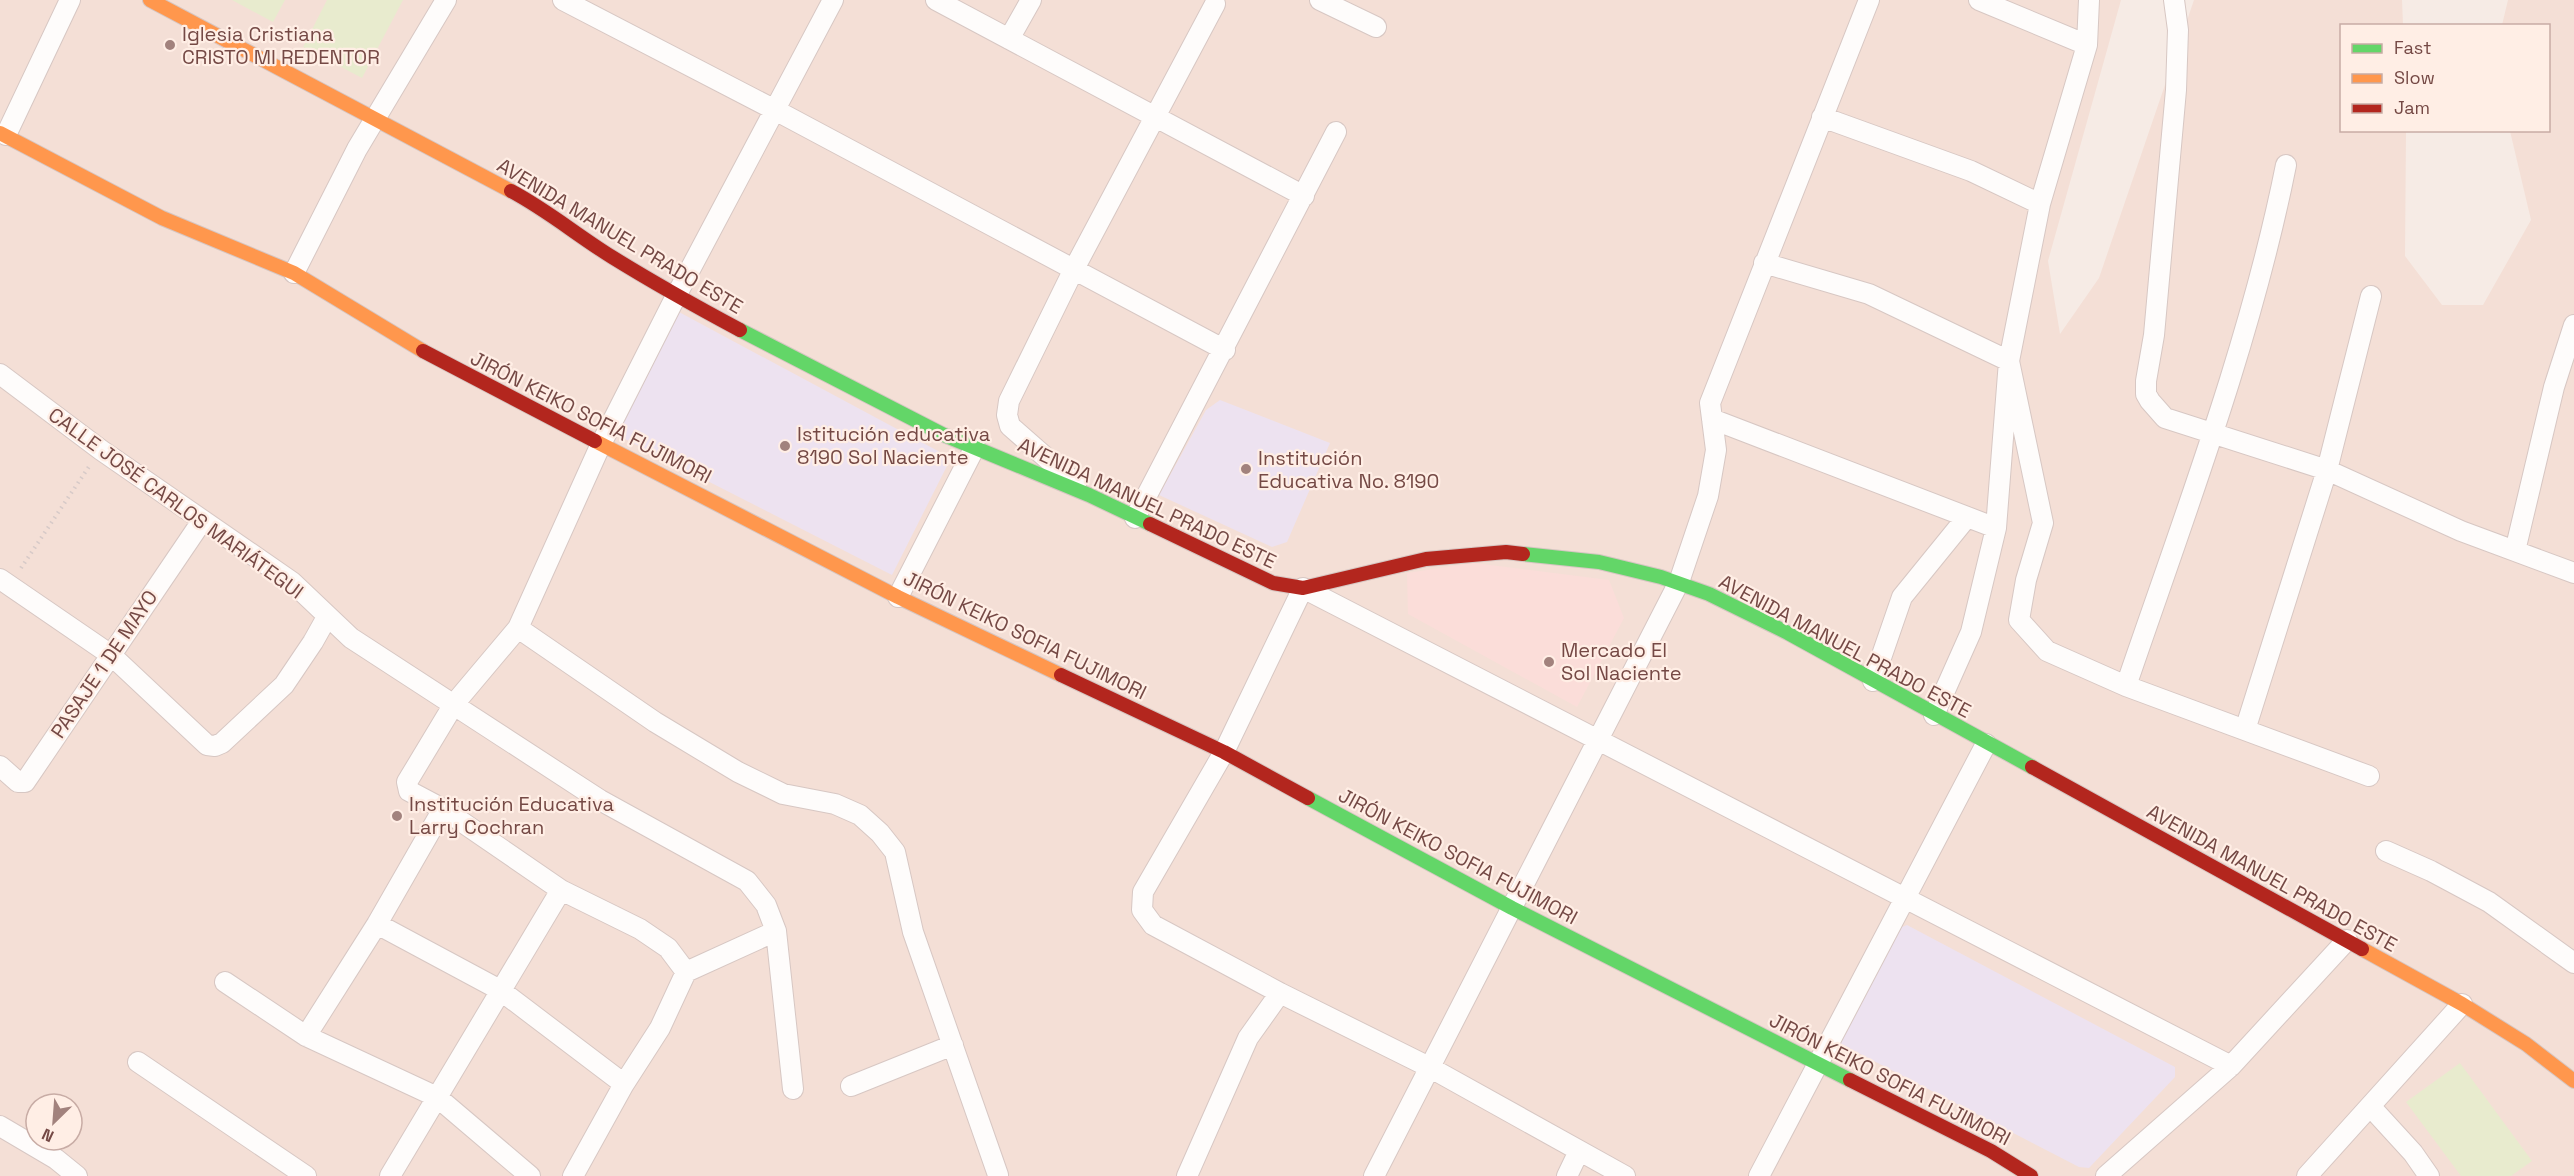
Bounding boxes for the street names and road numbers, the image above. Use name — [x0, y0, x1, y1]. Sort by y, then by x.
street label: AVENIDA MANUEL PRADO ESTE — [492, 152, 748, 320]
street label: JIRÓN KEIKO SOFIA FUJIMORI — [466, 345, 716, 489]
street label: CALLE JOSÉ CARLOS MARIÁTEGUI — [43, 402, 309, 604]
street label: AVENIDA MANUEL PRADO ESTE — [1014, 432, 1280, 574]
street label: JIRÓN KEIKO SOFIA FUJIMORI — [899, 565, 1151, 705]
street label: AVENIDA MANUEL PRADO ESTE — [1714, 568, 1976, 724]
street label: PASAJE 1 DE MAYO — [45, 585, 163, 743]
street label: JIRÓN KEIKO SOFIA FUJIMORI — [1334, 782, 1582, 930]
street label: AVENIDA MANUEL PRADO ESTE — [2142, 798, 2402, 958]
street label: JIRÓN KEIKO SOFIA FUJIMORI — [1765, 1007, 2015, 1151]

